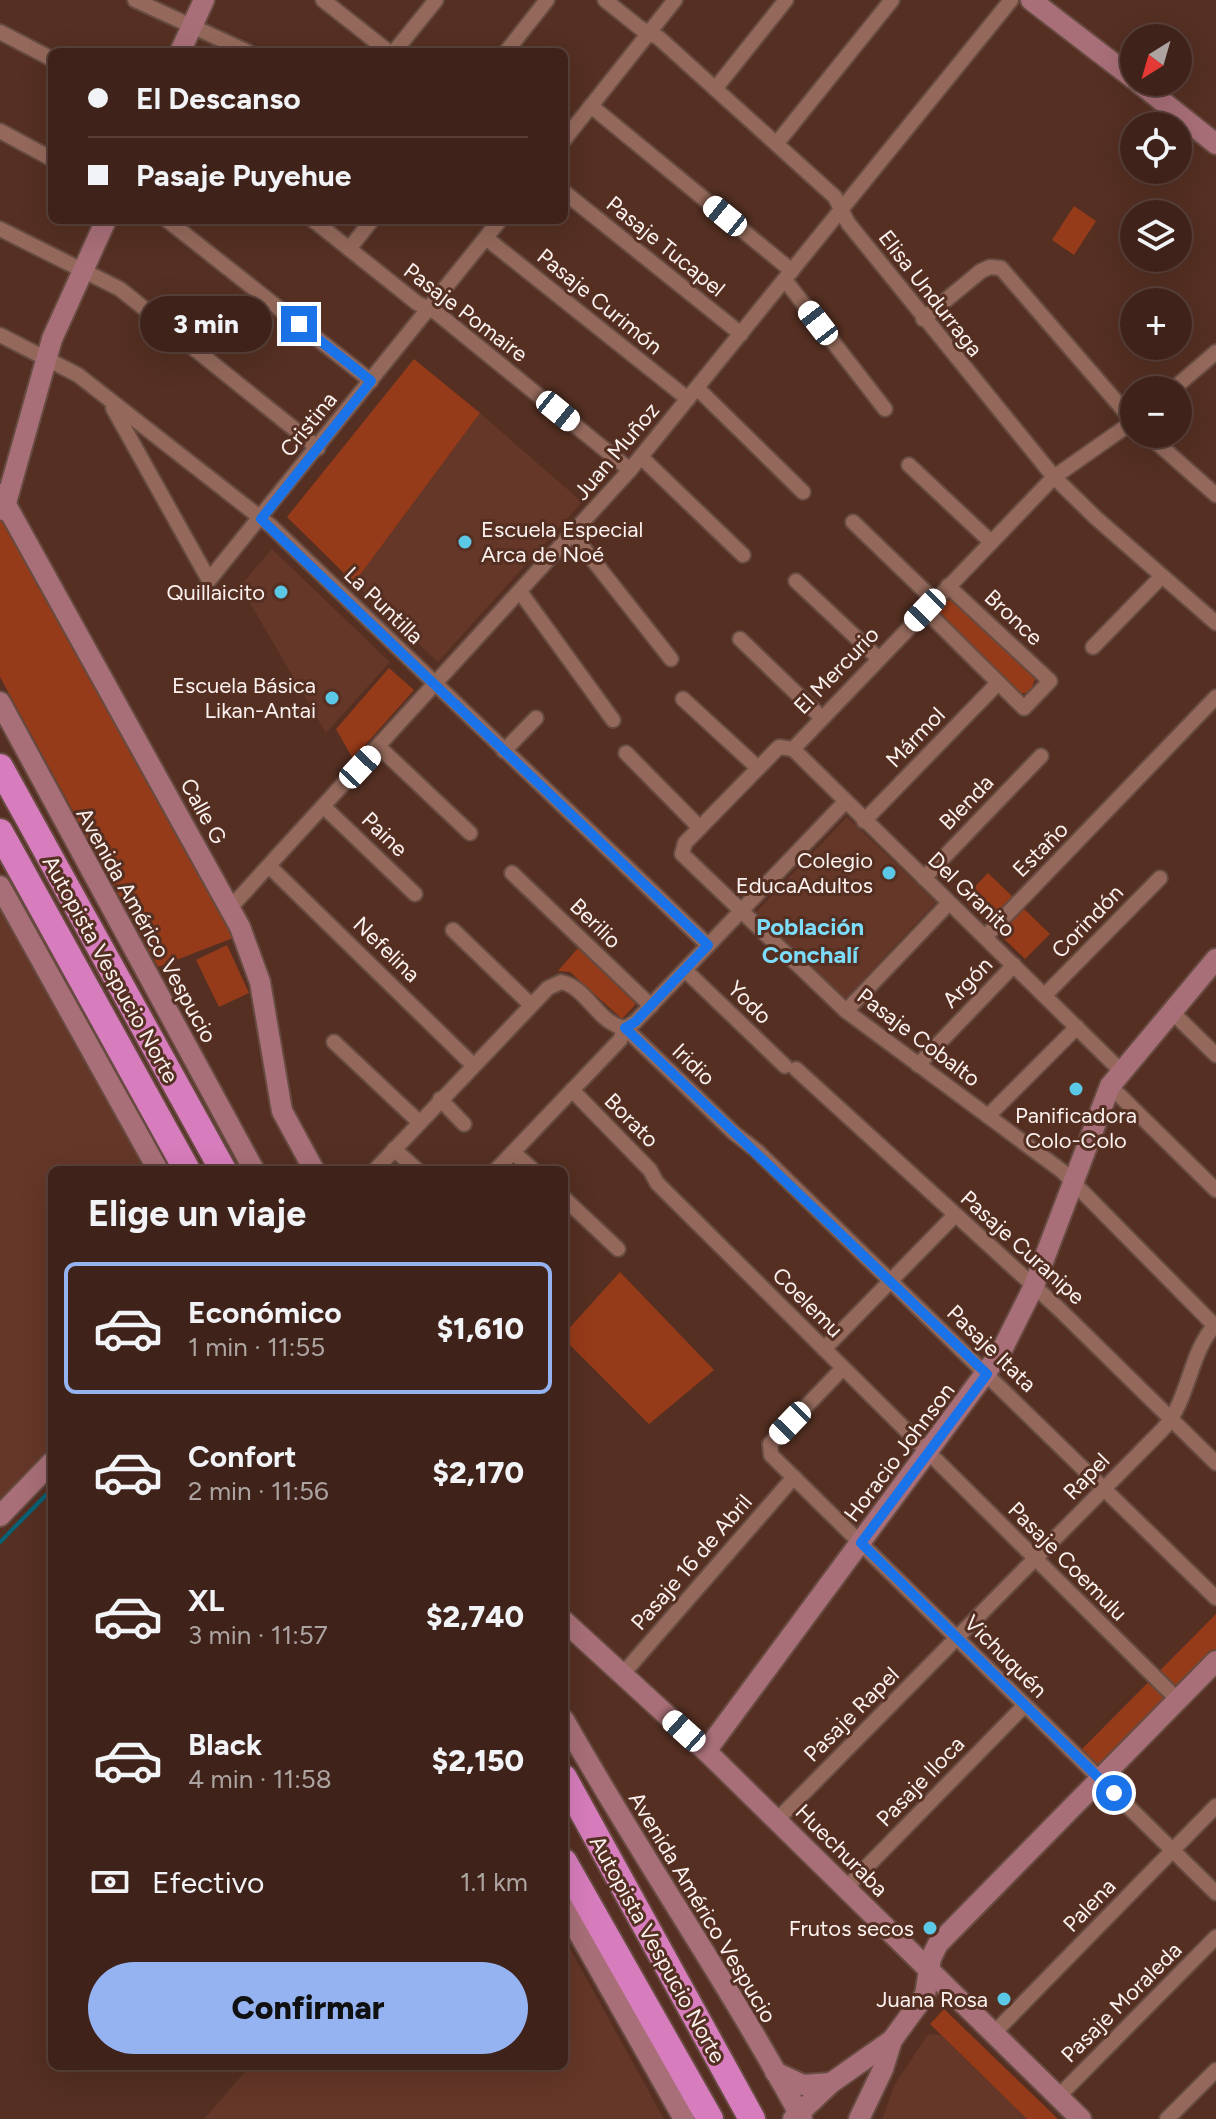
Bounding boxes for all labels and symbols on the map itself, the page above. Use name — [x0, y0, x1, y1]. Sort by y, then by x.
north arrow — [1120, 24, 1192, 96]
street label: Pasaje Tucapel — [601, 190, 731, 302]
car — [699, 192, 751, 240]
street label: Elisa Undurraga — [873, 225, 988, 362]
street label: Pasaje Curimón — [532, 243, 668, 360]
street label: Pasaje Pomaire — [398, 257, 533, 368]
callout: 3 min — [139, 296, 271, 352]
car — [794, 297, 842, 349]
route end — [281, 306, 317, 342]
street label: Cristina — [274, 386, 343, 462]
car — [532, 387, 584, 435]
street label: Juan Muñoz — [568, 397, 665, 506]
place label: Escuela Especial Arca de Noé — [481, 516, 643, 568]
marker: Escuela Especial Arca de Noé — [456, 533, 474, 551]
street label: La Puntilla — [338, 561, 429, 650]
place label: Quillaicito — [166, 579, 265, 606]
marker: Quillaicito — [272, 583, 290, 601]
car — [900, 584, 950, 636]
street label: Bronce — [979, 584, 1048, 651]
street label: El Mercurio — [788, 621, 885, 720]
place label: Escuela Básica Likan-Antai — [172, 672, 316, 724]
marker: Escuela Básica Likan-Antai — [323, 689, 341, 707]
street label: Mármol — [880, 702, 951, 773]
car — [335, 741, 385, 793]
street label: Blenda — [933, 769, 999, 836]
street label: Calle G — [175, 774, 233, 849]
street label: Avenida Américo Vespucio — [71, 803, 223, 1048]
street label: Paine — [356, 806, 413, 863]
street label: Estaño — [1007, 816, 1074, 883]
street label: Del Granito — [922, 846, 1021, 943]
place label: Colegio EducaAdultos — [736, 847, 873, 899]
street label: Autopista Vespucio Norte — [37, 851, 184, 1088]
marker: Colegio EducaAdultos — [880, 864, 898, 882]
street label: Corindón — [1046, 879, 1129, 964]
street label: Berilio — [564, 893, 627, 954]
street label: Nefelina — [348, 911, 426, 988]
district label: Población Conchalí — [756, 912, 864, 969]
street label: Argón — [937, 951, 998, 1013]
street label: Yodo — [722, 975, 777, 1030]
street label: Pasaje Cobalto — [852, 982, 986, 1092]
street label: Iridio — [667, 1038, 721, 1091]
marker: Panificadora Colo-Colo — [1067, 1080, 1085, 1098]
street label: Borato — [599, 1088, 664, 1153]
place label: Panificadora Colo-Colo — [1015, 1102, 1137, 1154]
street label: Pasaje Curanipe — [955, 1185, 1090, 1310]
street label: Coelemu — [767, 1262, 848, 1343]
street label: Pasaje Itata — [941, 1299, 1042, 1397]
street label: Horacio Johnson — [838, 1377, 960, 1527]
car — [765, 1397, 815, 1449]
street label: Rapel — [1058, 1447, 1115, 1505]
street label: Pasaje 16 de Abril — [625, 1489, 758, 1636]
street label: Pasaje Coemulu — [1002, 1496, 1133, 1627]
street label: Vichuquén — [959, 1609, 1053, 1703]
street label: Pasaje Rapel — [798, 1661, 905, 1768]
car — [658, 1706, 710, 1756]
street label: Pasaje Iloca — [871, 1731, 970, 1832]
route start — [1096, 1775, 1132, 1811]
street label: Avenida Américo Vespucio — [623, 1787, 782, 2028]
street label: Huechuraba — [790, 1798, 894, 1902]
street label: Autopista Vespucio Norte — [584, 1831, 731, 2068]
street label: Palena — [1057, 1873, 1121, 1938]
place label: Frutos secos — [789, 1915, 914, 1942]
marker: Frutos secos — [921, 1919, 939, 1937]
street label: Pasaje Moraleda — [1055, 1936, 1187, 2068]
place label: Juana Rosa — [876, 1986, 988, 2013]
marker: Juana Rosa — [995, 1990, 1013, 2008]

